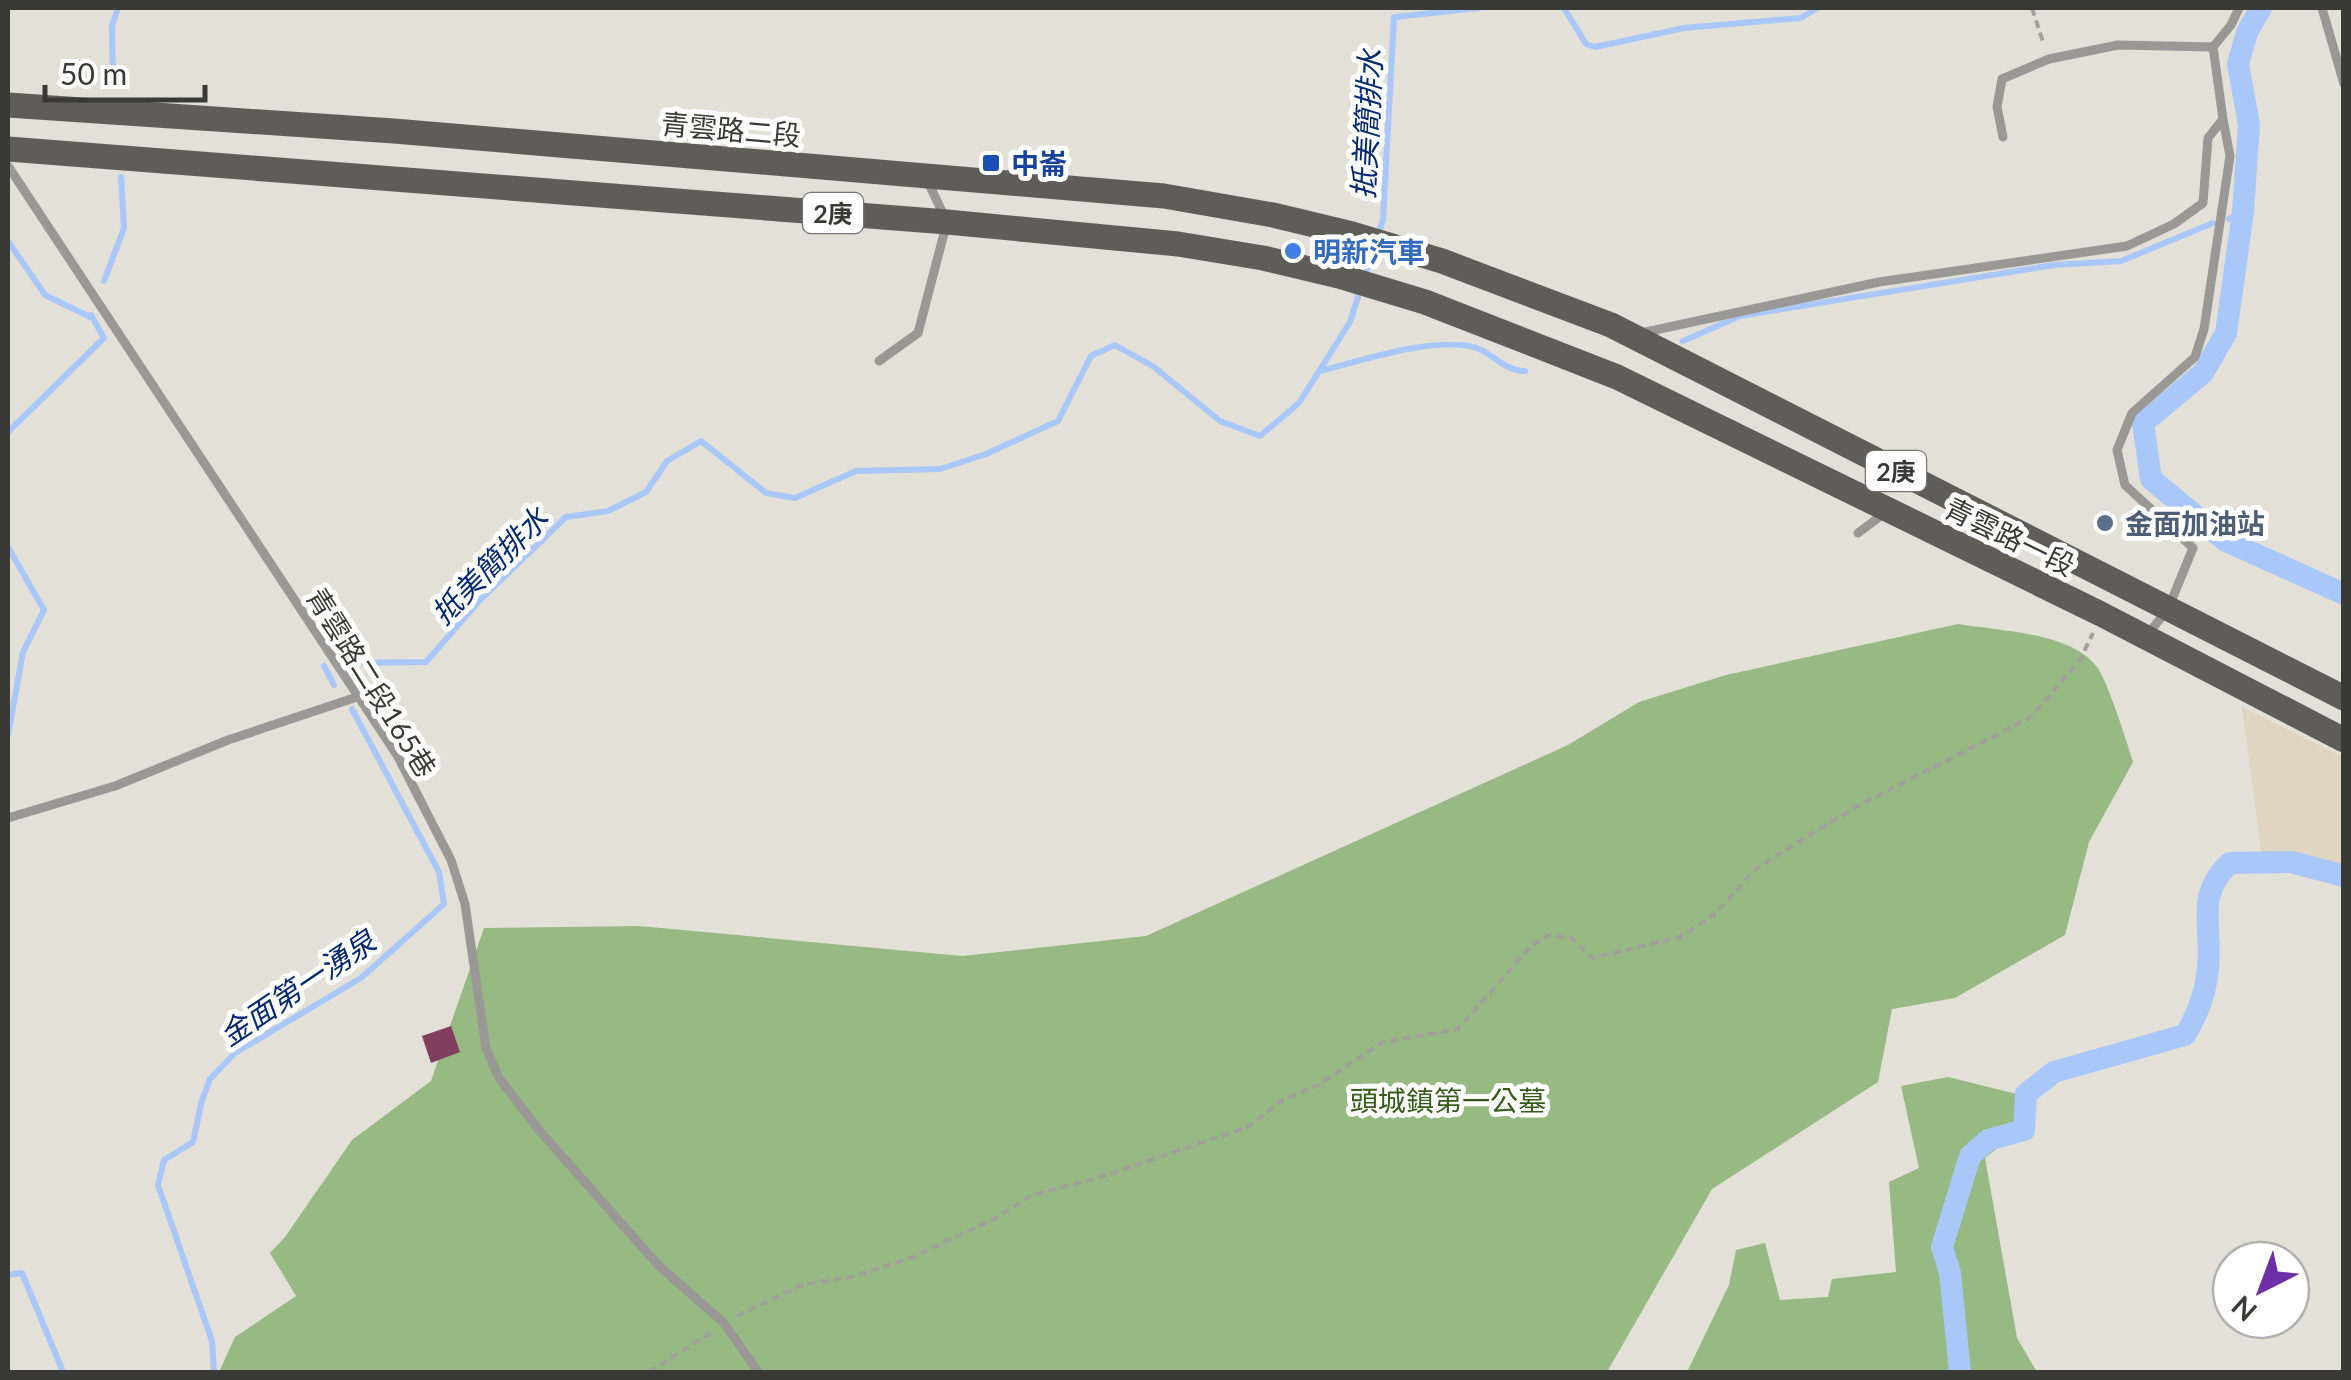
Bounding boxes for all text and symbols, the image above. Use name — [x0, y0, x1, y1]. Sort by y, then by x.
scale bar — [45, 40, 205, 102]
water label: 抵美簡排水 — [1344, 46, 1388, 200]
text: 50 m — [60, 55, 127, 91]
street label: 青雲路二段 — [660, 106, 802, 152]
place label: 中崙 — [1011, 146, 1067, 180]
marker: 中崙 — [980, 152, 1002, 174]
road number: 2庚 — [803, 193, 863, 233]
place label: 明新汽車 — [1313, 234, 1425, 268]
marker: 明新汽車 — [1282, 240, 1304, 262]
road number: 2庚 — [1866, 451, 1926, 491]
street label: 青雲路一段 — [1940, 490, 2080, 582]
water label: 抵美簡排水 — [423, 498, 556, 631]
place label: 金面加油站 — [2125, 506, 2265, 540]
marker: 金面加油站 — [2094, 512, 2116, 534]
street label: 青雲路二段165巷 — [300, 581, 444, 783]
water label: 金面第一湧泉 — [212, 921, 383, 1052]
park label: 頭城鎮第一公墓 — [1350, 1083, 1546, 1117]
north arrow — [2211, 1240, 2311, 1340]
text: N — [2224, 1289, 2263, 1329]

